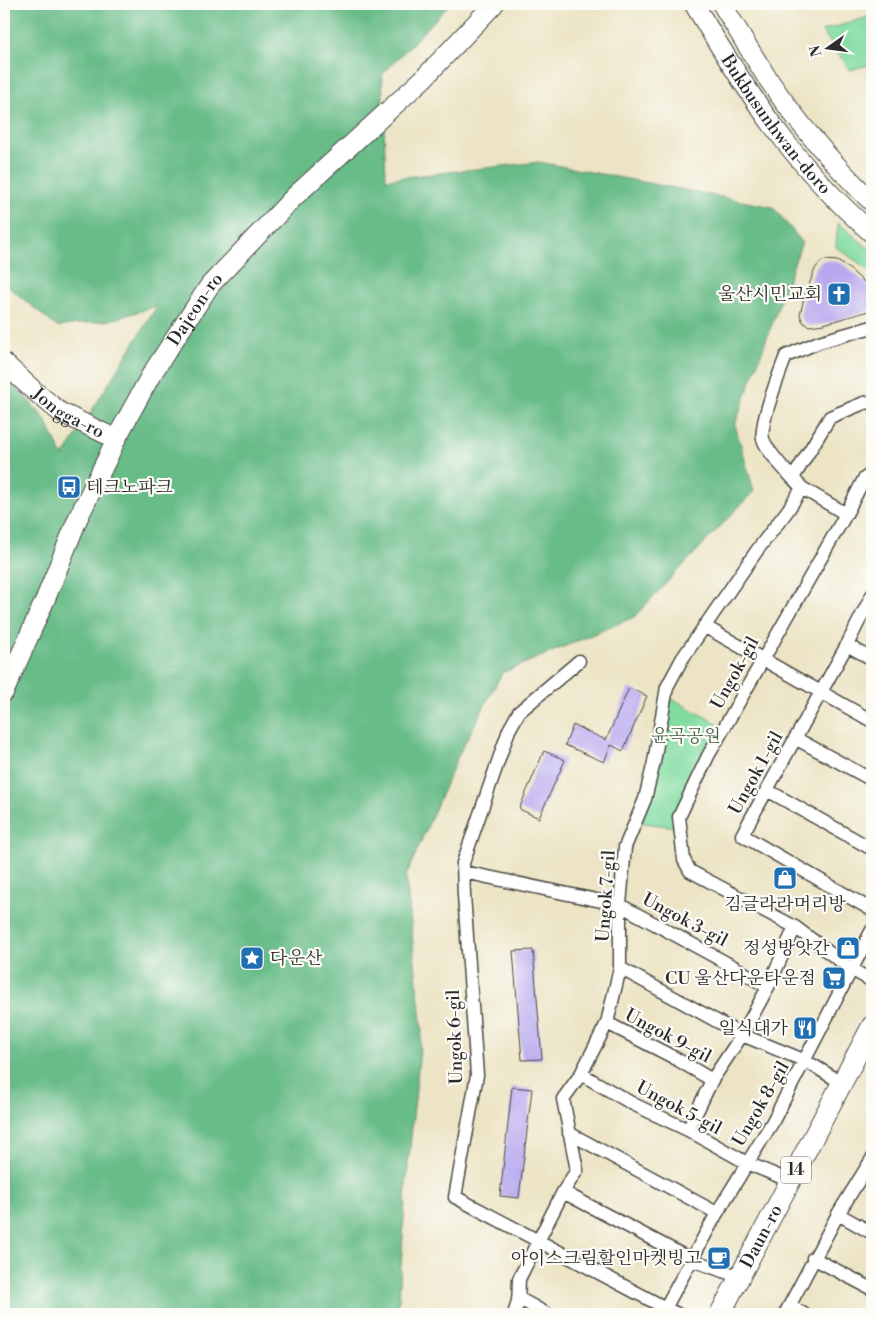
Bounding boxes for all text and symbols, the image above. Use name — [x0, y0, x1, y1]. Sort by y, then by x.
north arrow — [804, 22, 854, 72]
text: N — [806, 43, 826, 58]
street label: Bukbusunhwan-doro — [716, 49, 836, 199]
street label: Dajeon-ro — [162, 267, 228, 350]
church icon: 울산시민교회 — [826, 281, 852, 307]
place label: 울산시민교회 — [718, 283, 822, 306]
street label: Jongga-ro — [26, 382, 108, 443]
bus stop icon: 테크노파크 — [56, 474, 82, 500]
place label: 테크노파크 — [86, 476, 174, 499]
street label: Ungok-gil — [706, 632, 765, 713]
park label: 윤곡공원 — [651, 725, 721, 748]
street label: Ungok 1-gil — [724, 727, 789, 819]
street label: Ungok 7-gil — [591, 848, 621, 943]
shop icon: 김글라라머리방 — [772, 865, 798, 891]
street label: Ungok 3-gil — [638, 888, 732, 952]
place label: 김글라라머리방 — [724, 893, 846, 916]
shop icon: 정성방앗간 — [835, 935, 861, 961]
place label: 정성방앗간 — [743, 937, 831, 960]
place icon: 다운산 — [239, 945, 265, 971]
place label: 다운산 — [270, 947, 323, 970]
supermarket icon: CU 울산다운타운점 — [821, 965, 847, 991]
place label: CU 울산다운타운점 — [665, 967, 816, 990]
street label: Ungok 6-gil — [442, 989, 468, 1085]
street label: Ungok 9-gil — [621, 1004, 716, 1069]
restaurant icon: 일식대가 — [792, 1015, 818, 1041]
place label: 일식대가 — [718, 1017, 789, 1040]
street label: Ungok 8-gil — [727, 1057, 795, 1151]
street label: Ungok 5-gil — [632, 1076, 726, 1140]
road number: 14 — [781, 1156, 811, 1184]
street label: Daun-ro — [735, 1200, 787, 1272]
cafe icon: 아이스크림할인마켓빙고 — [706, 1245, 732, 1271]
place label: 아이스크림할인마켓빙고 — [511, 1247, 703, 1270]

